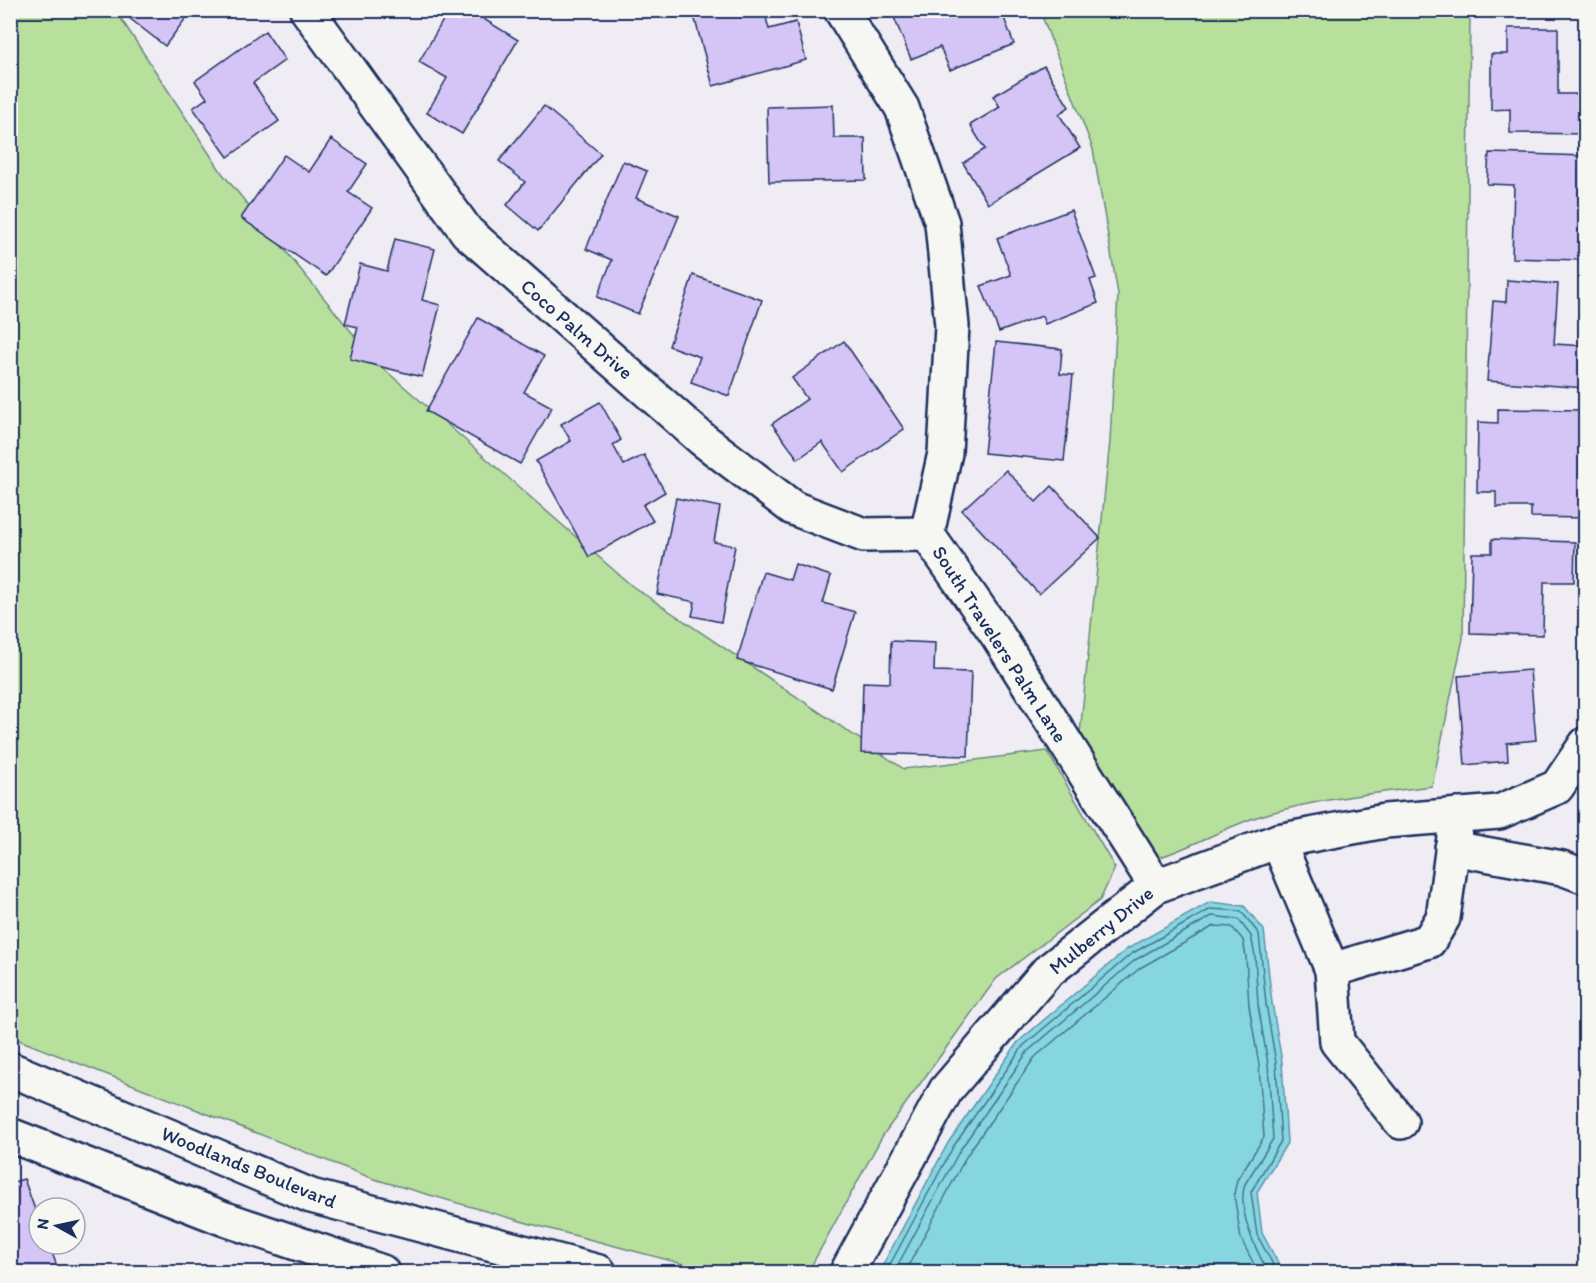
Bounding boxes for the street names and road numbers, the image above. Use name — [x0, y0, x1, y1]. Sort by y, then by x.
street label: Coco Palm Drive — [516, 274, 638, 384]
street label: South Travelers Palm Lane — [927, 541, 1073, 747]
street label: Mulberry Drive — [1044, 881, 1158, 979]
street label: Woodlands Boulevard — [158, 1121, 340, 1213]

